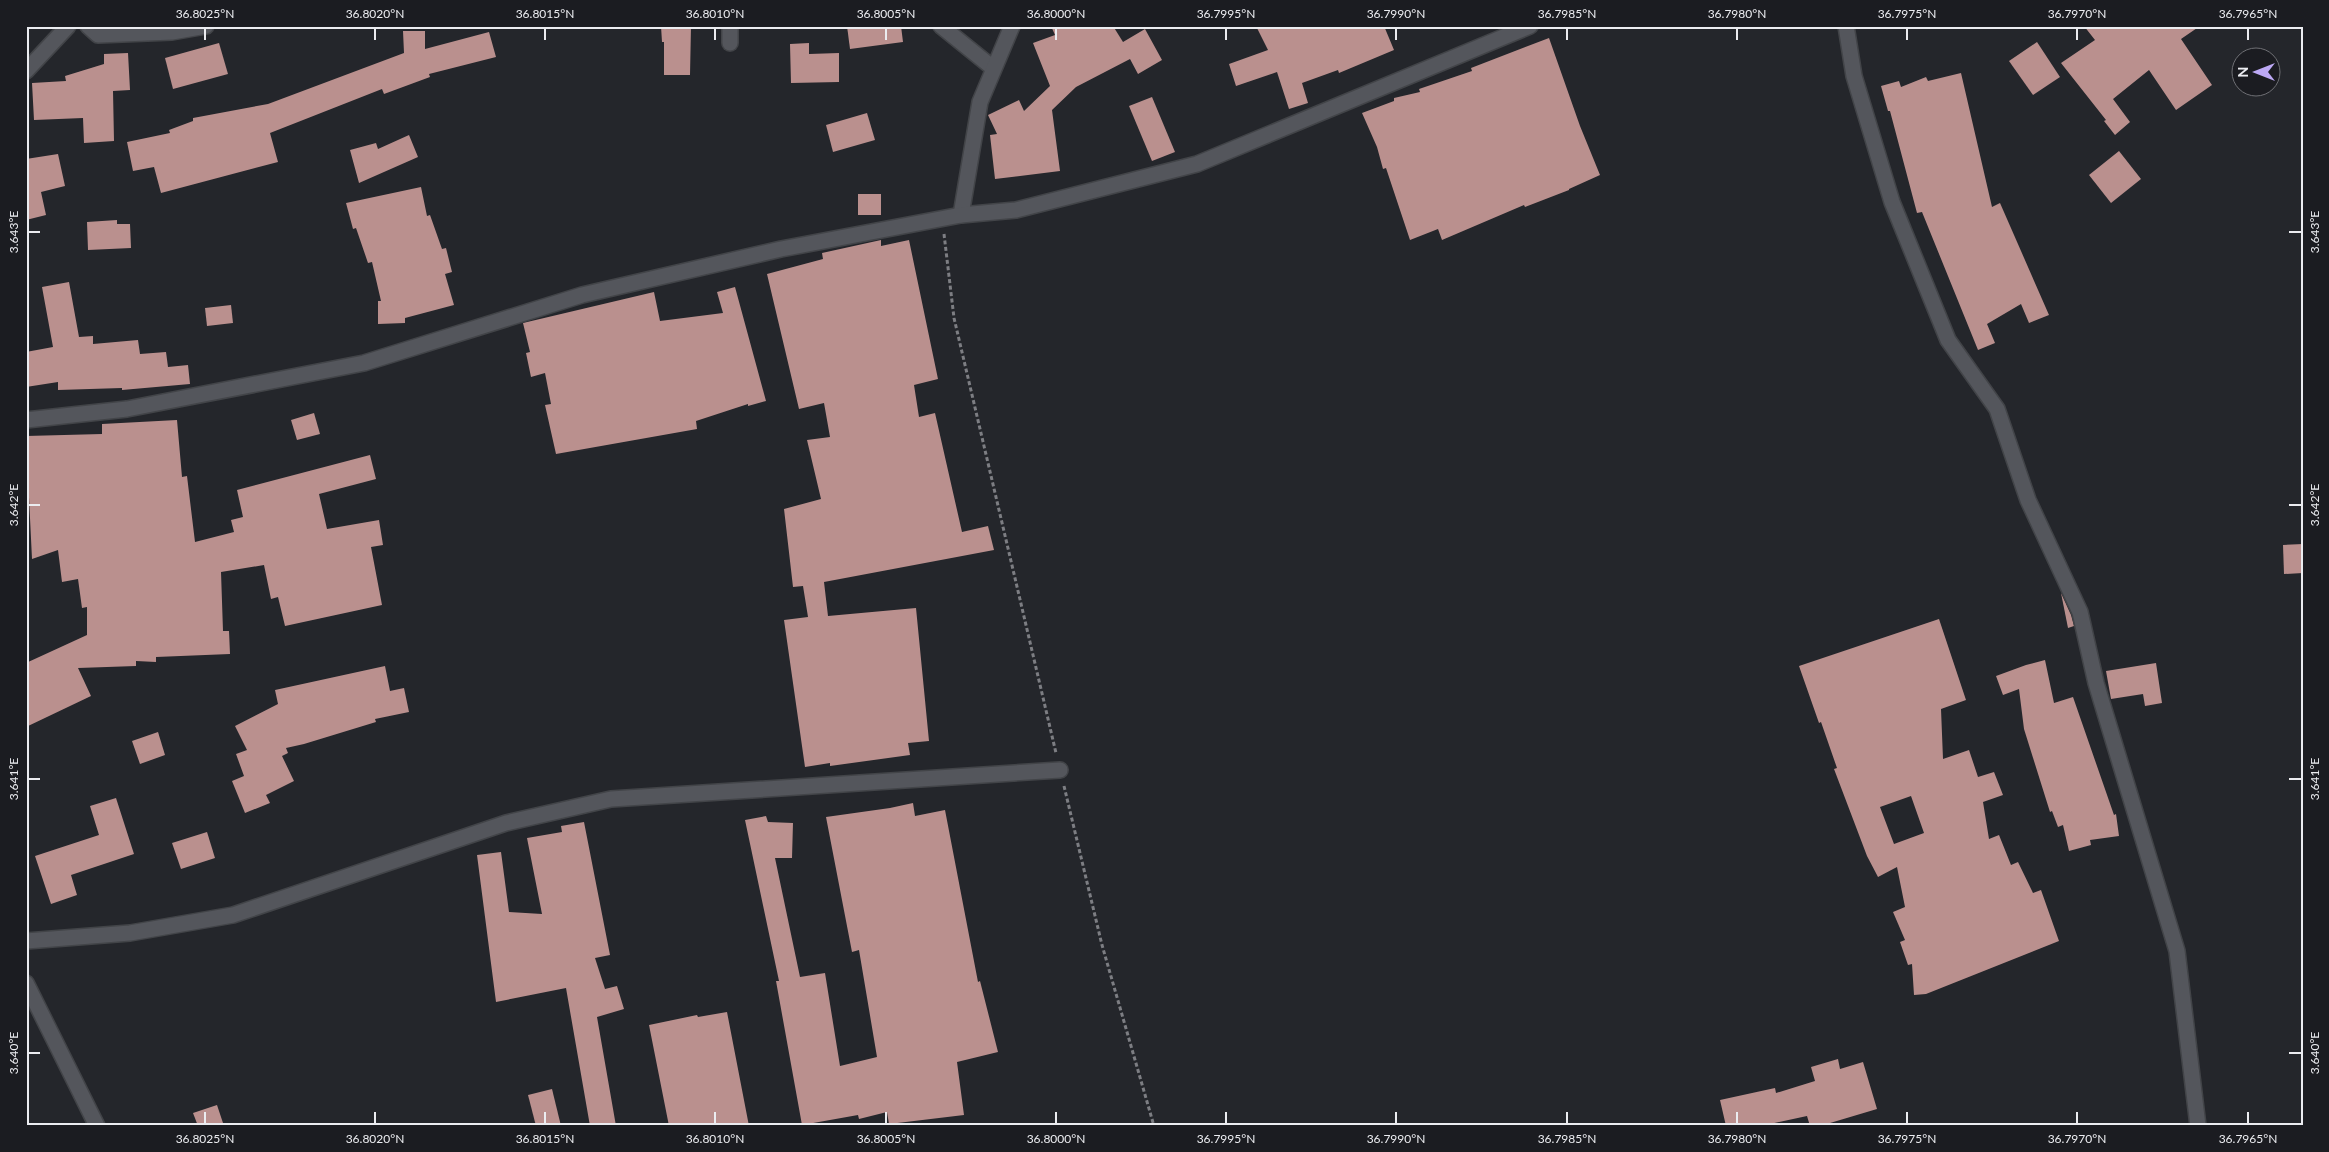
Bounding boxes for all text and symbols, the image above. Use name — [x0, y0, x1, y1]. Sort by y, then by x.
text: 36.8025°N — [176, 6, 234, 21]
text: 36.8020°N — [346, 6, 404, 21]
text: 36.8015°N — [516, 6, 574, 21]
text: 36.8010°N — [686, 6, 744, 21]
text: 36.8005°N — [857, 6, 915, 21]
text: 36.8000°N — [1027, 6, 1085, 21]
text: 36.7995°N — [1197, 6, 1255, 21]
text: 36.7990°N — [1367, 6, 1425, 21]
text: 36.7985°N — [1538, 6, 1596, 21]
text: 36.7980°N — [1708, 6, 1766, 21]
text: 36.7975°N — [1878, 6, 1936, 21]
text: 36.7970°N — [2048, 6, 2106, 21]
text: 36.7965°N — [2219, 6, 2277, 21]
north arrow — [2232, 48, 2282, 98]
text: N — [2234, 67, 2251, 77]
text: 3.643°E — [6, 211, 21, 253]
text: 3.643°E — [2307, 211, 2322, 253]
text: 3.642°E — [6, 484, 21, 526]
text: 3.642°E — [2307, 484, 2322, 526]
text: 3.641°E — [6, 758, 21, 800]
text: 3.641°E — [2307, 758, 2322, 800]
text: 3.640°E — [6, 1032, 21, 1074]
text: 3.640°E — [2307, 1032, 2322, 1074]
text: 36.8025°N — [176, 1131, 234, 1146]
text: 36.8020°N — [346, 1131, 404, 1146]
text: 36.8015°N — [516, 1131, 574, 1146]
text: 36.8010°N — [686, 1131, 744, 1146]
text: 36.8005°N — [857, 1131, 915, 1146]
text: 36.8000°N — [1027, 1131, 1085, 1146]
text: 36.7995°N — [1197, 1131, 1255, 1146]
text: 36.7990°N — [1367, 1131, 1425, 1146]
text: 36.7985°N — [1538, 1131, 1596, 1146]
text: 36.7980°N — [1708, 1131, 1766, 1146]
text: 36.7975°N — [1878, 1131, 1936, 1146]
text: 36.7970°N — [2048, 1131, 2106, 1146]
text: 36.7965°N — [2219, 1131, 2277, 1146]

